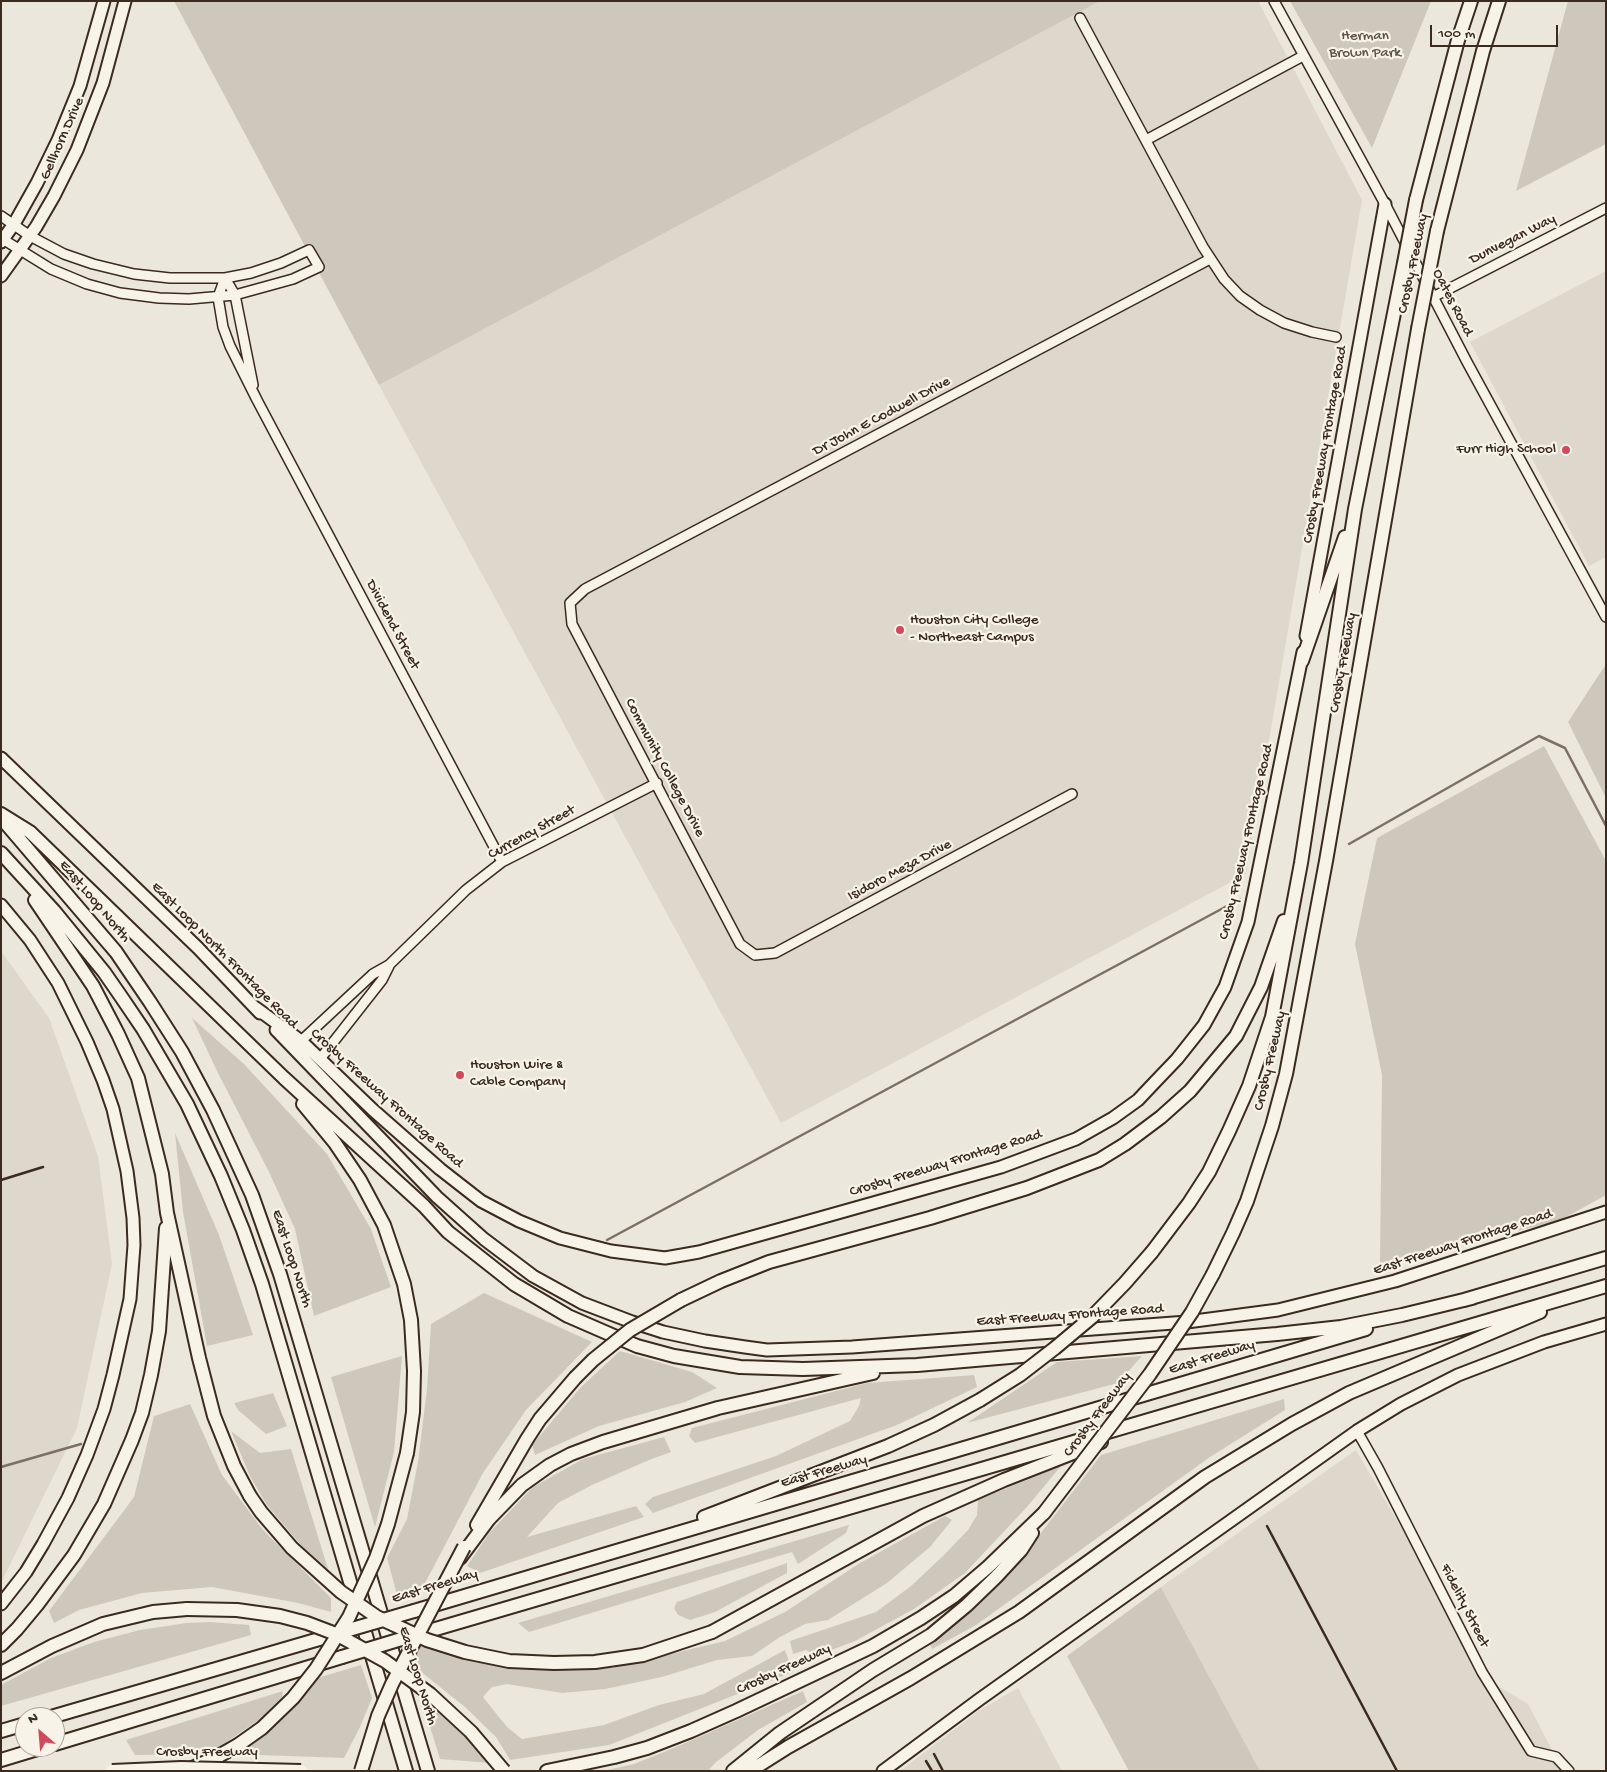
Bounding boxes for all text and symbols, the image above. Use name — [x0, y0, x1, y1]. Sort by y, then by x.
scale bar — [1432, 15, 1560, 47]
text: 100 m — [1438, 25, 1475, 43]
park label: Herman Brown Park — [1329, 28, 1401, 63]
street label: Gellhorn Drive — [37, 95, 89, 183]
street label: Dunvegan Way — [1467, 211, 1559, 269]
street label: Crosby Freeway — [1395, 213, 1433, 315]
street label: Oates Road — [1427, 266, 1477, 340]
street label: Crosby Freeway Frontage Road — [1300, 345, 1352, 545]
street label: Dr John E Codwell Drive — [810, 373, 954, 461]
place label: Furr High School — [1456, 441, 1556, 459]
marker: Furr High School — [1560, 444, 1572, 456]
street label: Dividend Street — [361, 577, 423, 673]
place label: Houston City College - Northeast Campus — [910, 612, 1038, 647]
street label: Crosby Freeway — [1326, 612, 1362, 714]
marker: Houston City College - Northeast Campus — [894, 624, 906, 636]
street label: Community College Drive — [620, 696, 708, 840]
street label: Crosby Freeway Frontage Road — [1216, 743, 1278, 941]
street label: Currency Street — [485, 802, 579, 864]
street label: Isidoro Meza Drive — [845, 836, 955, 906]
street label: East Loop North — [54, 857, 134, 947]
street label: East Loop North Frontage Road — [147, 879, 301, 1033]
street label: Crosby Freeway — [1251, 1010, 1291, 1112]
street label: Crosby Freeway Frontage Road — [306, 1025, 466, 1173]
place label: Houston Wire & Cable Company — [470, 1057, 566, 1092]
marker: Houston Wire & Cable Company — [454, 1069, 466, 1081]
street label: Crosby Freeway Frontage Road — [848, 1126, 1044, 1202]
street label: East Freeway Frontage Road — [1371, 1206, 1555, 1280]
street label: East Loop North — [267, 1208, 315, 1310]
street label: East Freeway Frontage Road — [976, 1300, 1164, 1332]
street label: East Freeway — [1167, 1336, 1257, 1380]
street label: Crosby Freeway — [1060, 1369, 1136, 1461]
street label: East Freeway — [779, 1451, 869, 1493]
street label: Fidelity Street — [1435, 1561, 1493, 1651]
street label: East Freeway — [390, 1565, 480, 1609]
street label: East Loop North — [393, 1625, 441, 1727]
street label: Crosby Freeway — [734, 1640, 834, 1700]
north arrow — [15, 1707, 65, 1757]
text: N — [25, 1709, 41, 1729]
street label: Crosby Freeway — [156, 1744, 258, 1762]

